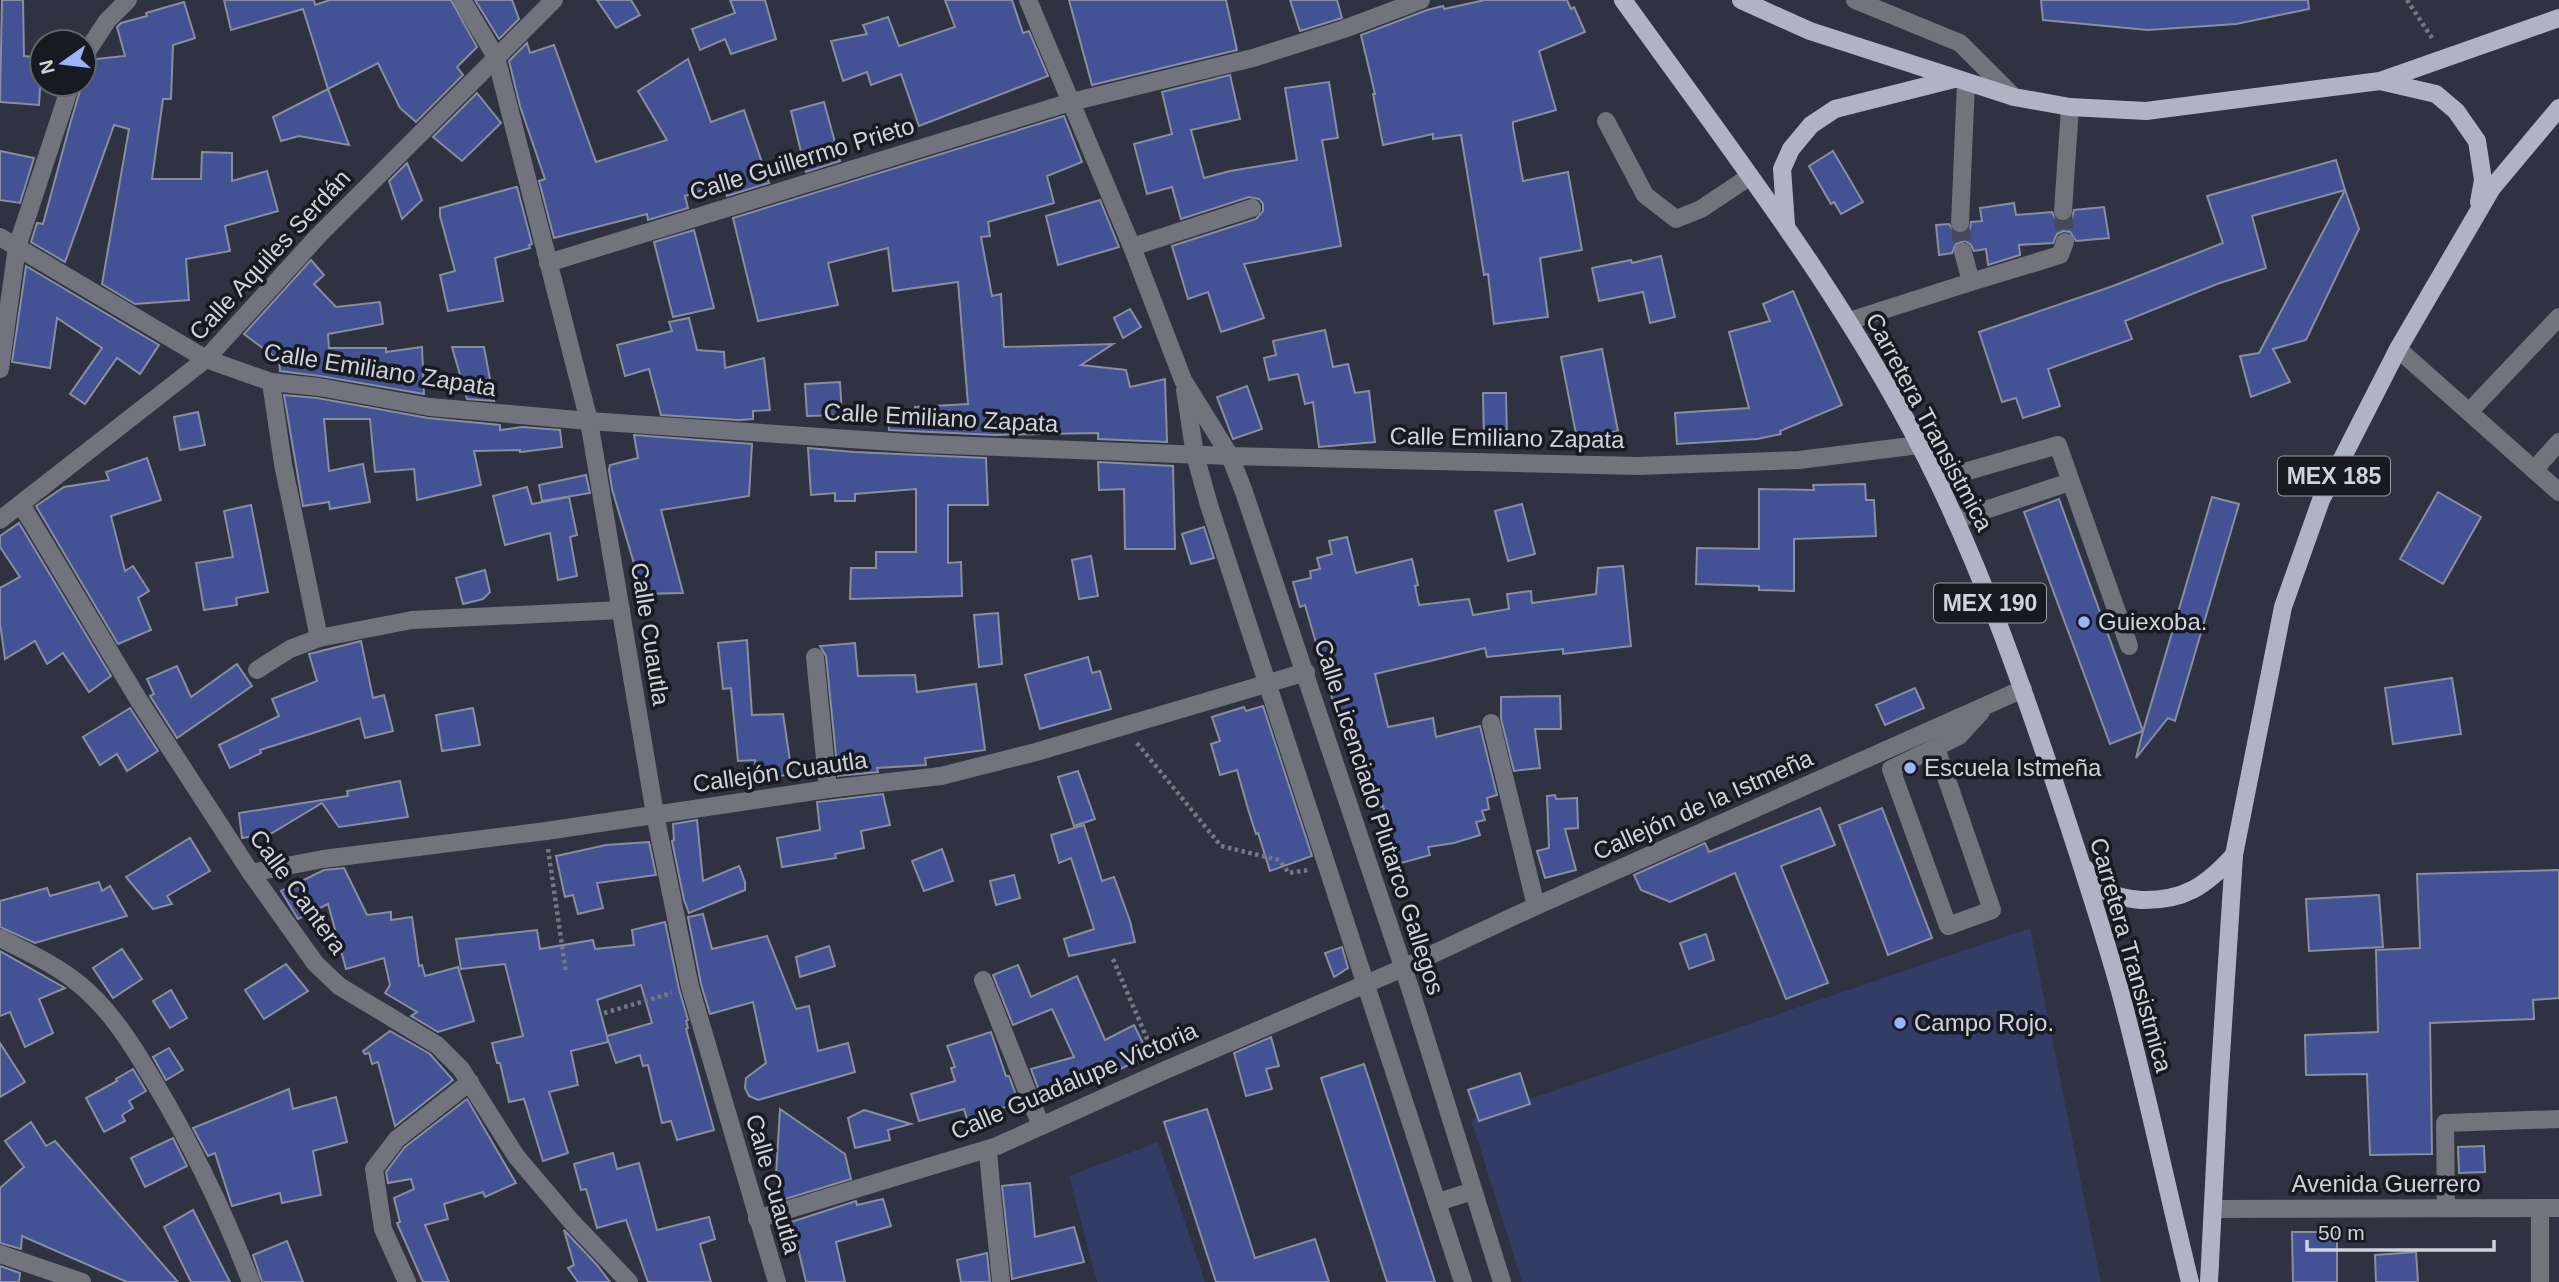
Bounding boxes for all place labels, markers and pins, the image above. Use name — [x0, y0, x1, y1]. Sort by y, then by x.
place label: Guiexoba. — [2098, 608, 2207, 635]
marker: Guiexoba. — [2076, 614, 2092, 630]
place label: Escuela Istmeña — [1924, 754, 2102, 781]
marker: Escuela Istmeña — [1902, 760, 1918, 776]
place label: Campo Rojo. — [1914, 1009, 2054, 1036]
marker: Campo Rojo. — [1892, 1015, 1908, 1031]

